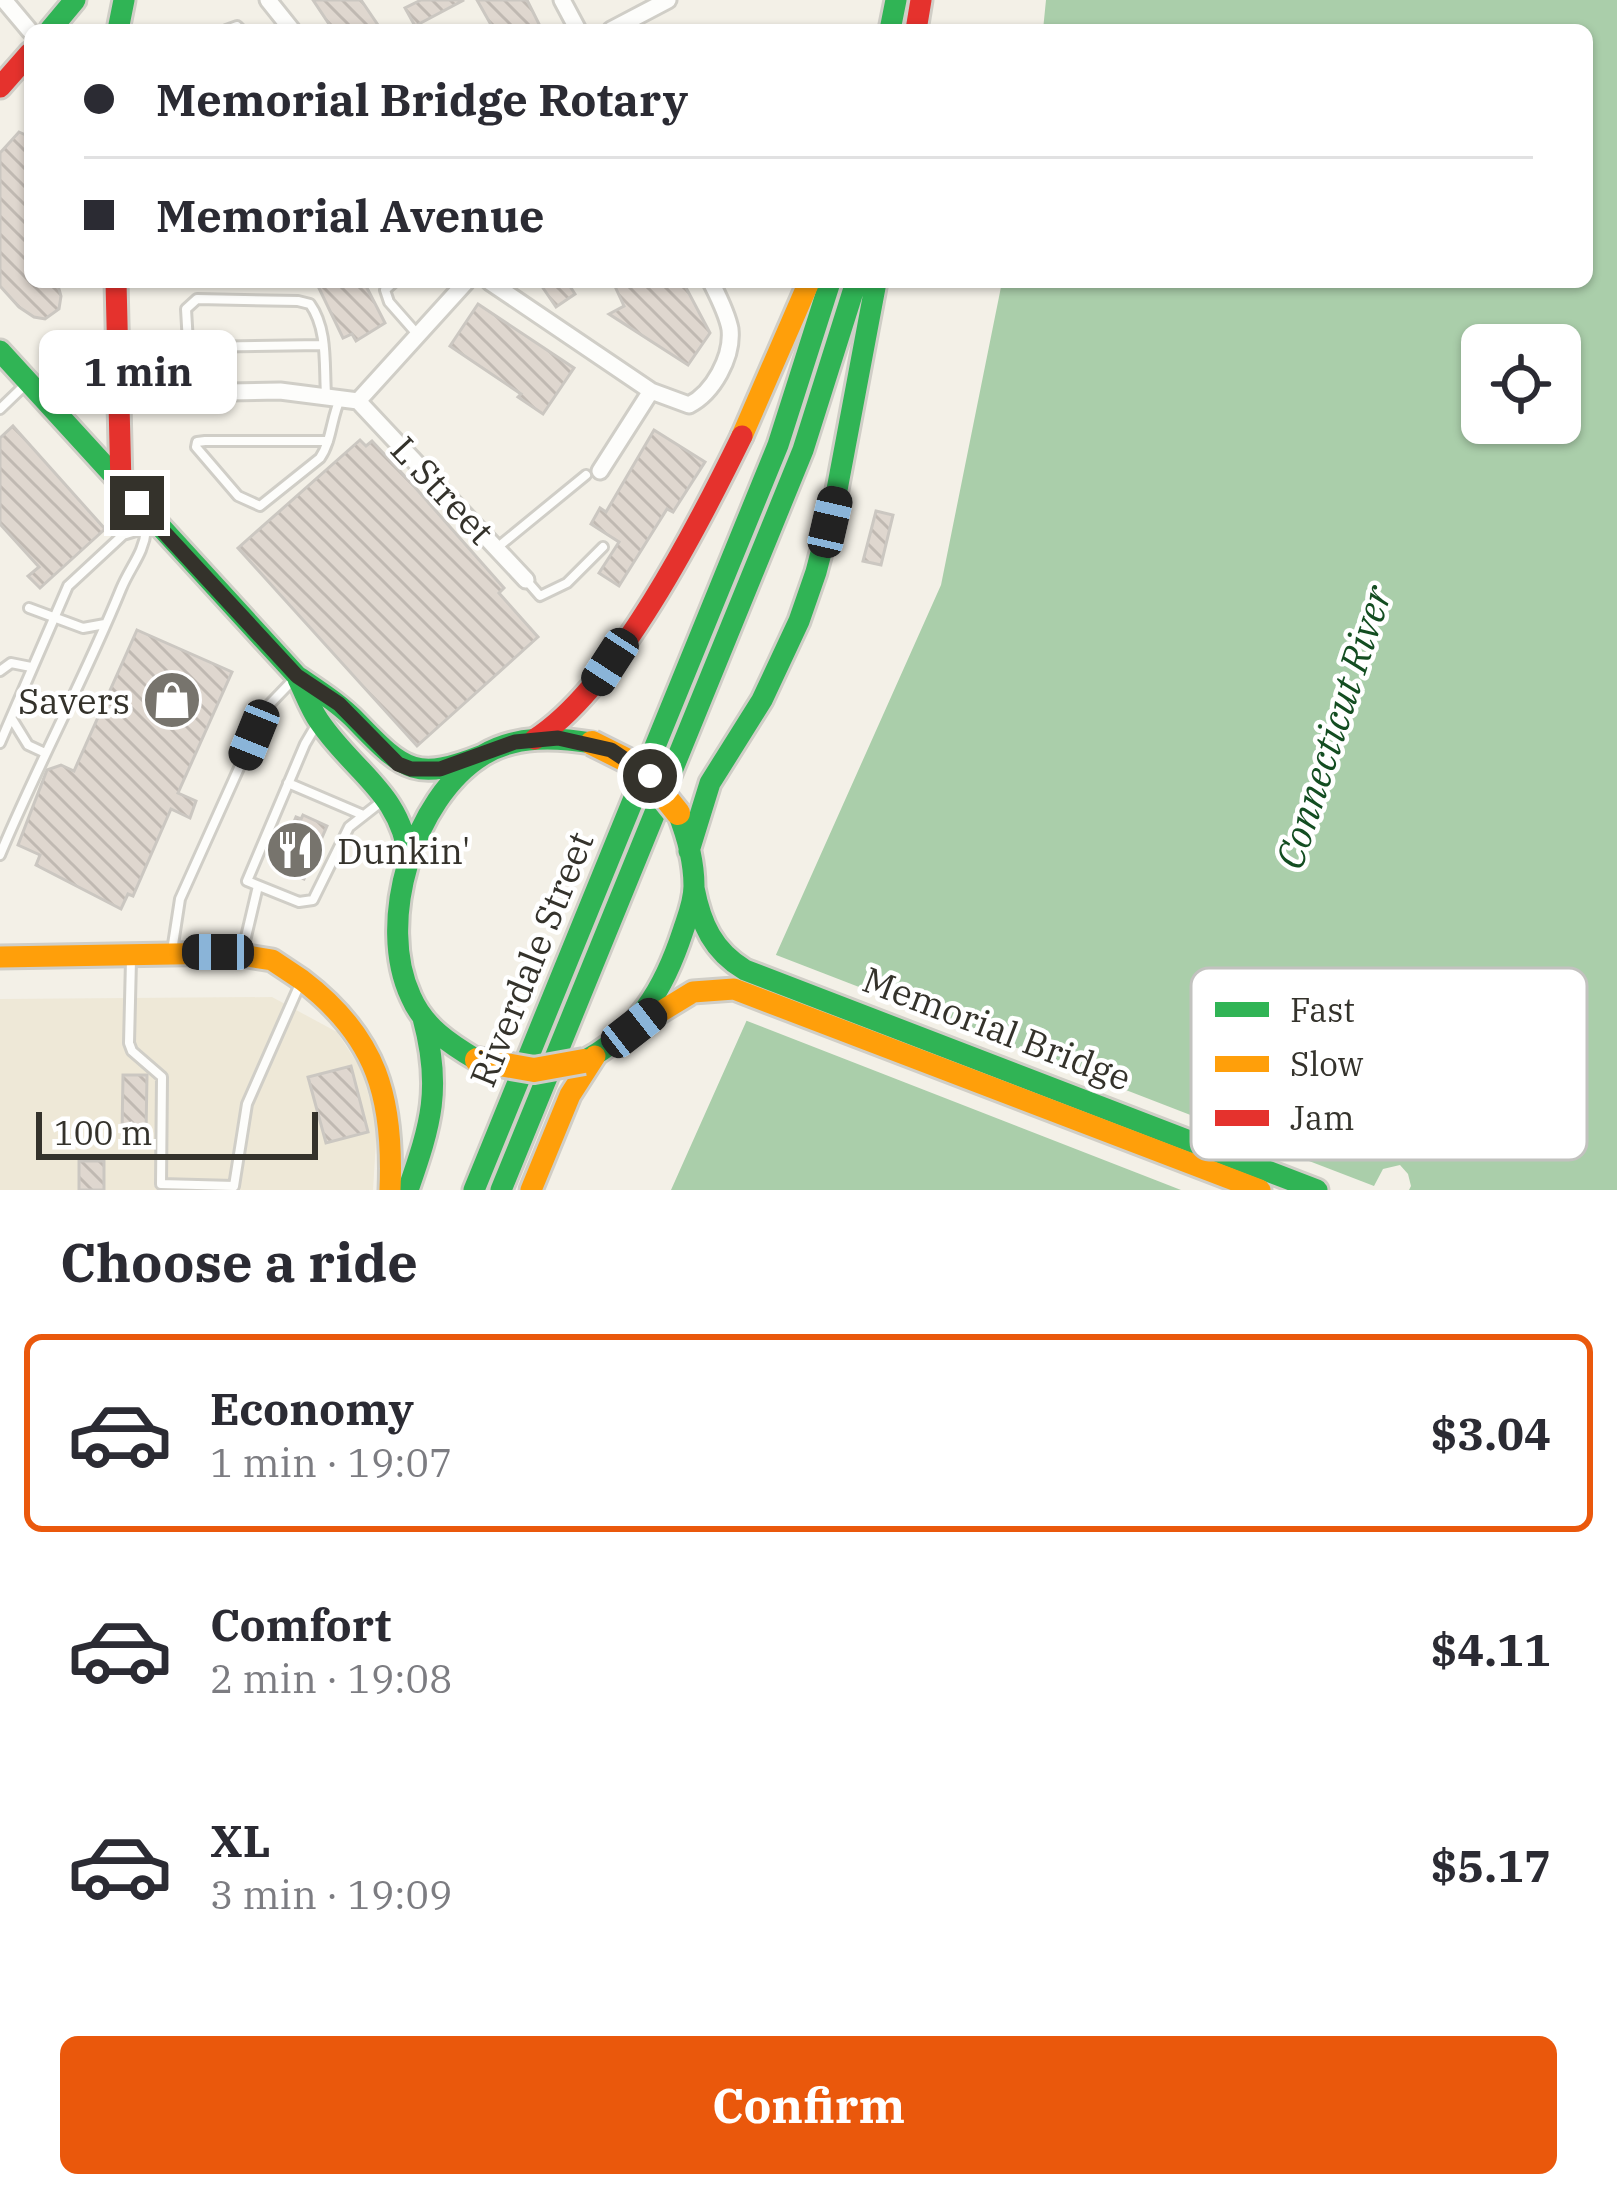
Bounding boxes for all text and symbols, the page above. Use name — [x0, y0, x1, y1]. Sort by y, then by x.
text: Memorial Bridge Rotary — [156, 70, 688, 128]
text: Memorial Avenue — [156, 186, 545, 244]
map controls — [1461, 324, 1581, 444]
button: locate — [1461, 324, 1581, 444]
callout: 1 min — [38, 329, 236, 413]
text: 1 min — [83, 346, 193, 397]
street label: L Street — [381, 426, 505, 554]
route end — [110, 476, 164, 530]
car — [804, 483, 856, 561]
water label: Connecticut River — [1263, 578, 1403, 875]
car — [575, 622, 645, 702]
shop icon: Savers — [141, 669, 203, 731]
place label: Savers — [18, 677, 130, 724]
car — [224, 695, 284, 775]
route start — [623, 749, 677, 803]
restaurant icon: Dunkin' — [264, 819, 326, 881]
street label: Riverdale Street — [458, 825, 604, 1093]
place label: Dunkin' — [337, 827, 470, 874]
car — [182, 934, 254, 970]
street label: Memorial Bridge — [856, 955, 1138, 1101]
legend — [1191, 968, 1587, 1160]
text: Fast — [1290, 988, 1355, 1031]
car — [595, 992, 673, 1064]
text: Slow — [1290, 1042, 1364, 1085]
text: Jam — [1290, 1096, 1354, 1139]
scale bar — [36, 1106, 318, 1159]
text: 100 m — [54, 1111, 153, 1154]
text: Choose a ride — [60, 1227, 418, 1297]
icon: car — [66, 1379, 174, 1487]
text: Economy — [210, 1379, 414, 1437]
text: $3.04 — [1431, 1404, 1551, 1462]
text: 1 min · 19:07 — [210, 1437, 452, 1488]
icon: car — [66, 1595, 174, 1703]
text: Comfort — [210, 1595, 391, 1653]
text: $4.11 — [1431, 1620, 1551, 1678]
text: 2 min · 19:08 — [210, 1653, 452, 1704]
icon: car — [66, 1811, 174, 1919]
text: XL — [210, 1811, 271, 1869]
text: $5.17 — [1431, 1836, 1551, 1894]
text: 3 min · 19:09 — [210, 1869, 452, 1920]
button: Confirm — [60, 2036, 1557, 2174]

